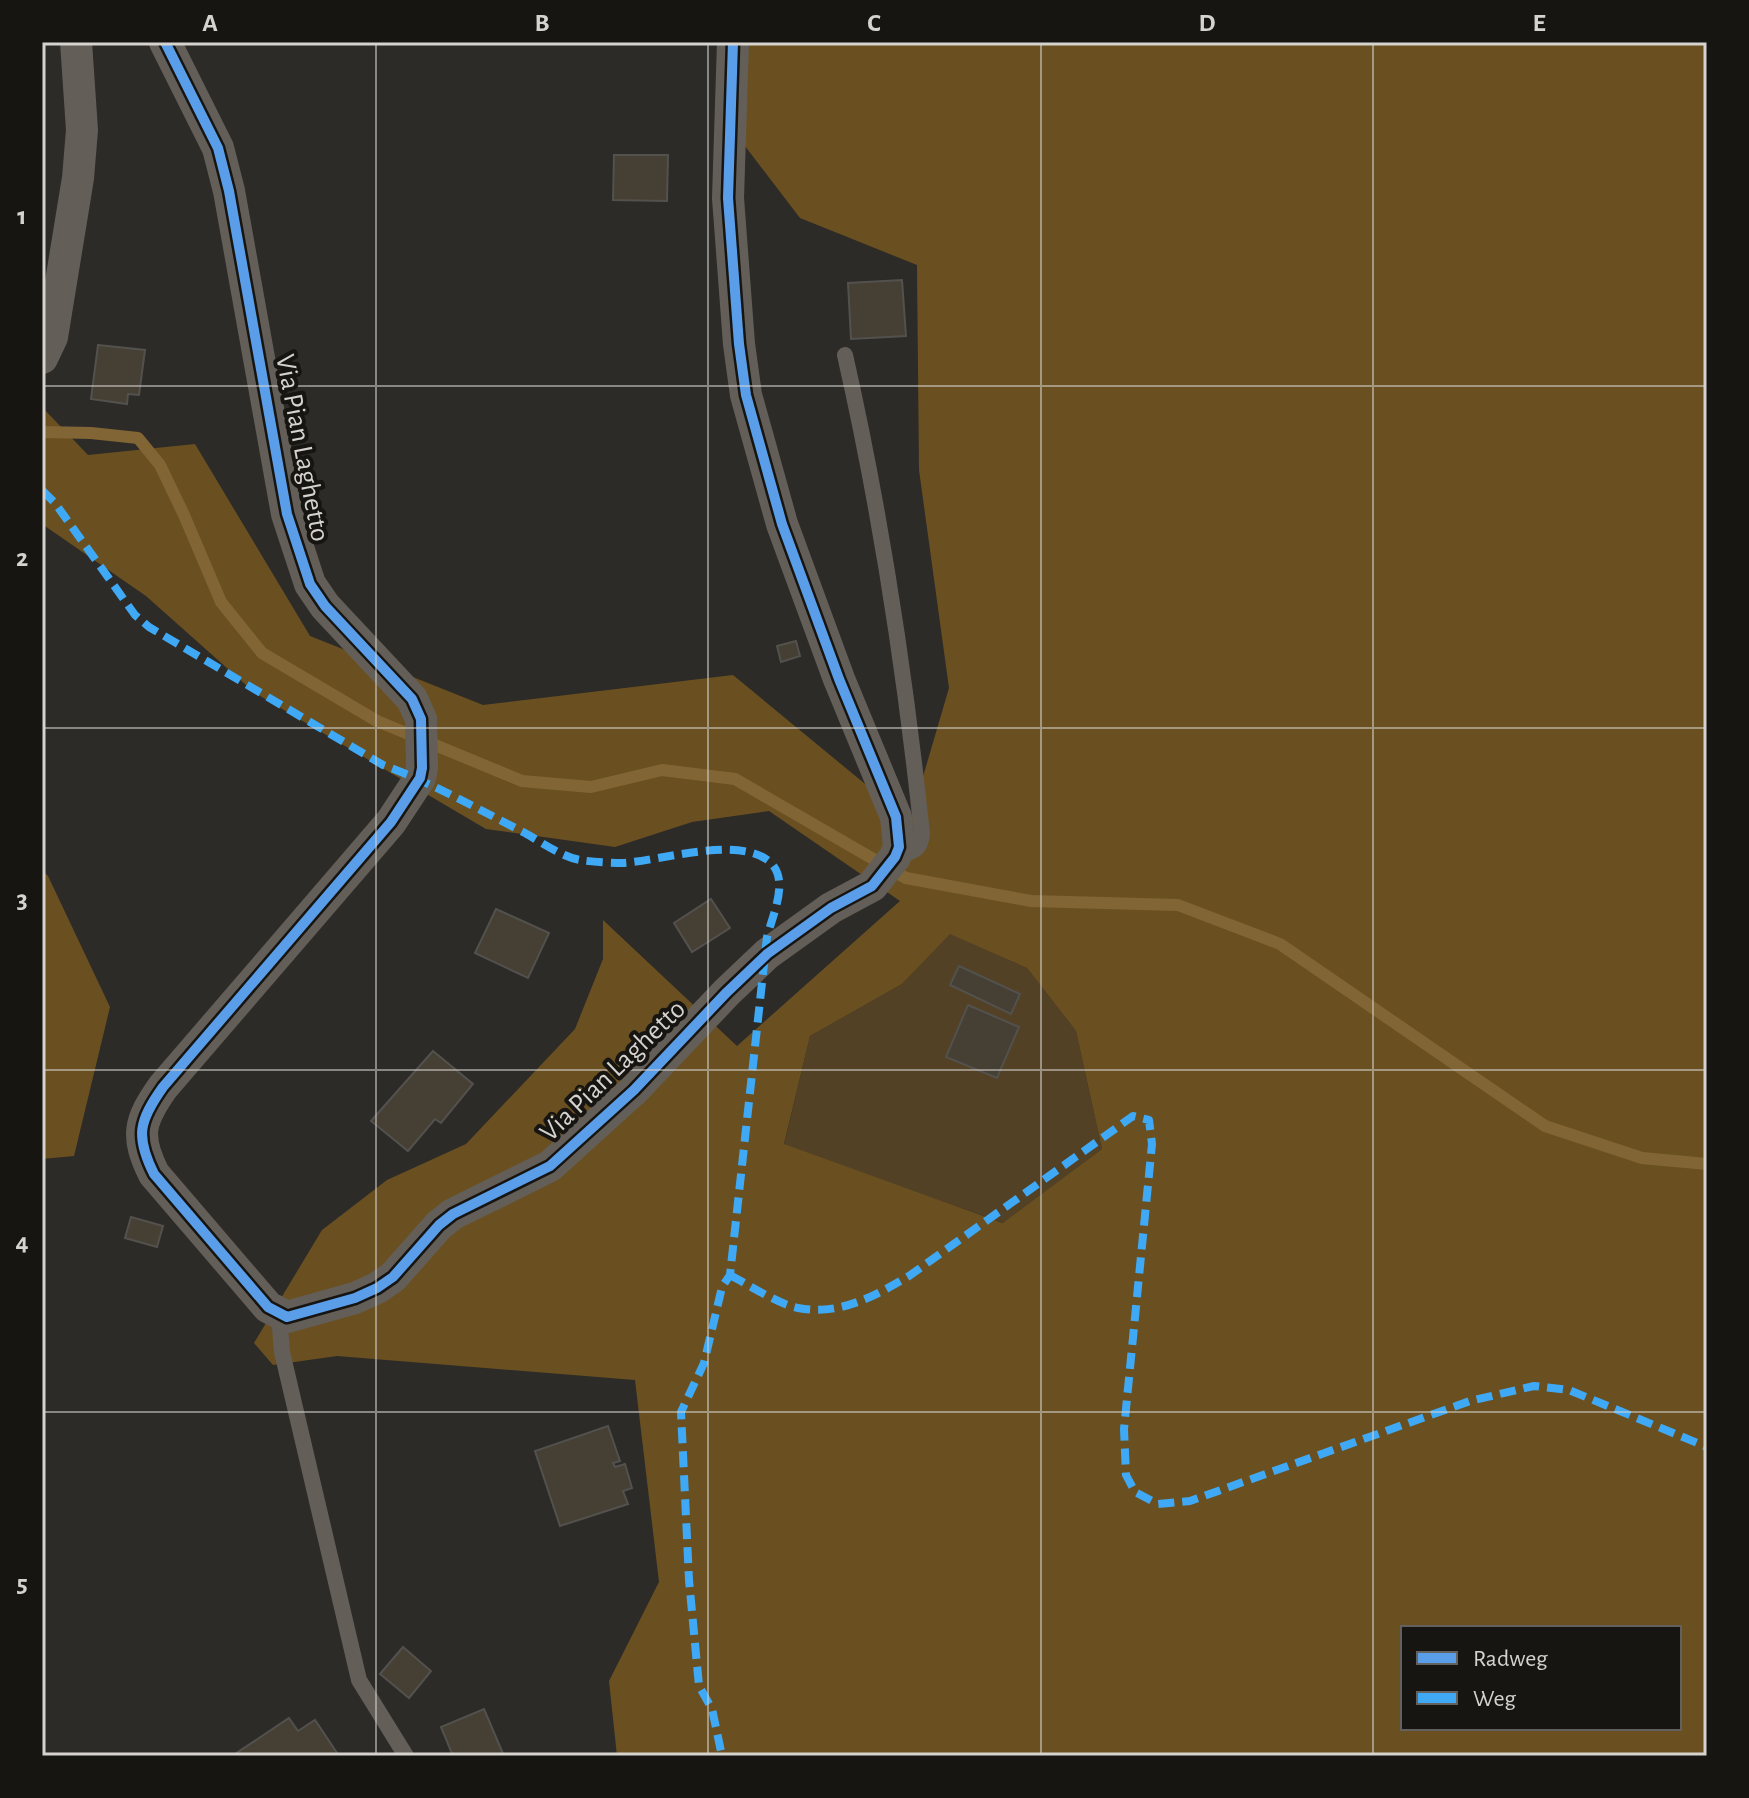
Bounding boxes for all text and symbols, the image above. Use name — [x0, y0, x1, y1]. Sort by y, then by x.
text: A — [202, 10, 218, 36]
text: B — [534, 10, 550, 36]
text: C — [867, 10, 881, 36]
text: D — [1198, 10, 1216, 36]
text: E — [1532, 10, 1546, 36]
text: 1 — [17, 203, 27, 229]
street label: Via Pian Laghetto — [270, 352, 334, 544]
text: 2 — [16, 545, 28, 571]
text: 3 — [16, 887, 28, 913]
street label: Via Pian Laghetto — [535, 995, 691, 1147]
text: 4 — [15, 1229, 29, 1255]
text: 5 — [16, 1571, 28, 1597]
legend — [1401, 1626, 1681, 1730]
text: Radweg — [1473, 1647, 1548, 1671]
text: Weg — [1473, 1687, 1516, 1711]

